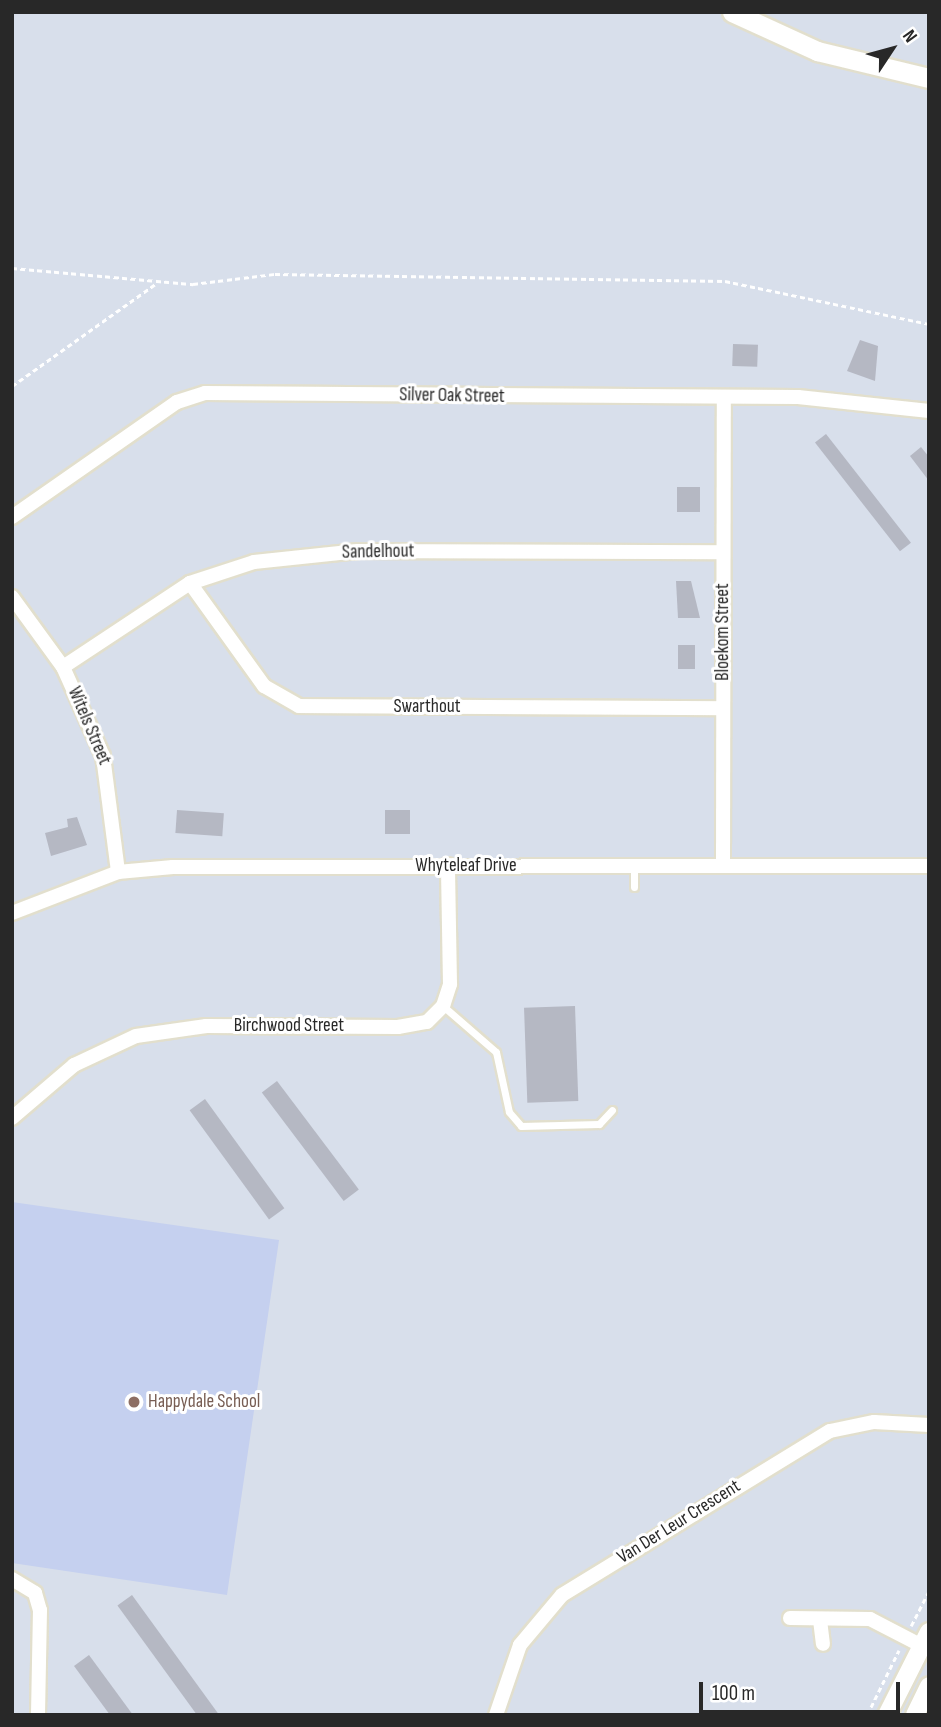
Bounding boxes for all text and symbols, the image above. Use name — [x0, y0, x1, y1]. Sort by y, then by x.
north arrow — [857, 14, 927, 84]
text: N — [897, 25, 922, 47]
street label: Silver Oak Street — [399, 384, 505, 408]
street label: Sandelhout — [342, 540, 414, 564]
street label: Bloekom Street — [712, 583, 734, 681]
street label: Witels Street — [62, 684, 116, 768]
street label: Swarthout — [393, 696, 461, 718]
street label: Whyteleaf Drive — [415, 855, 517, 877]
street label: Birchwood Street — [234, 1015, 344, 1037]
place label: Happydale School — [148, 1391, 260, 1413]
marker: Happydale School — [126, 1394, 142, 1410]
street label: Van Der Leur Crescent — [613, 1475, 745, 1569]
scale bar — [703, 1668, 904, 1712]
text: 100 m — [712, 1681, 755, 1706]

